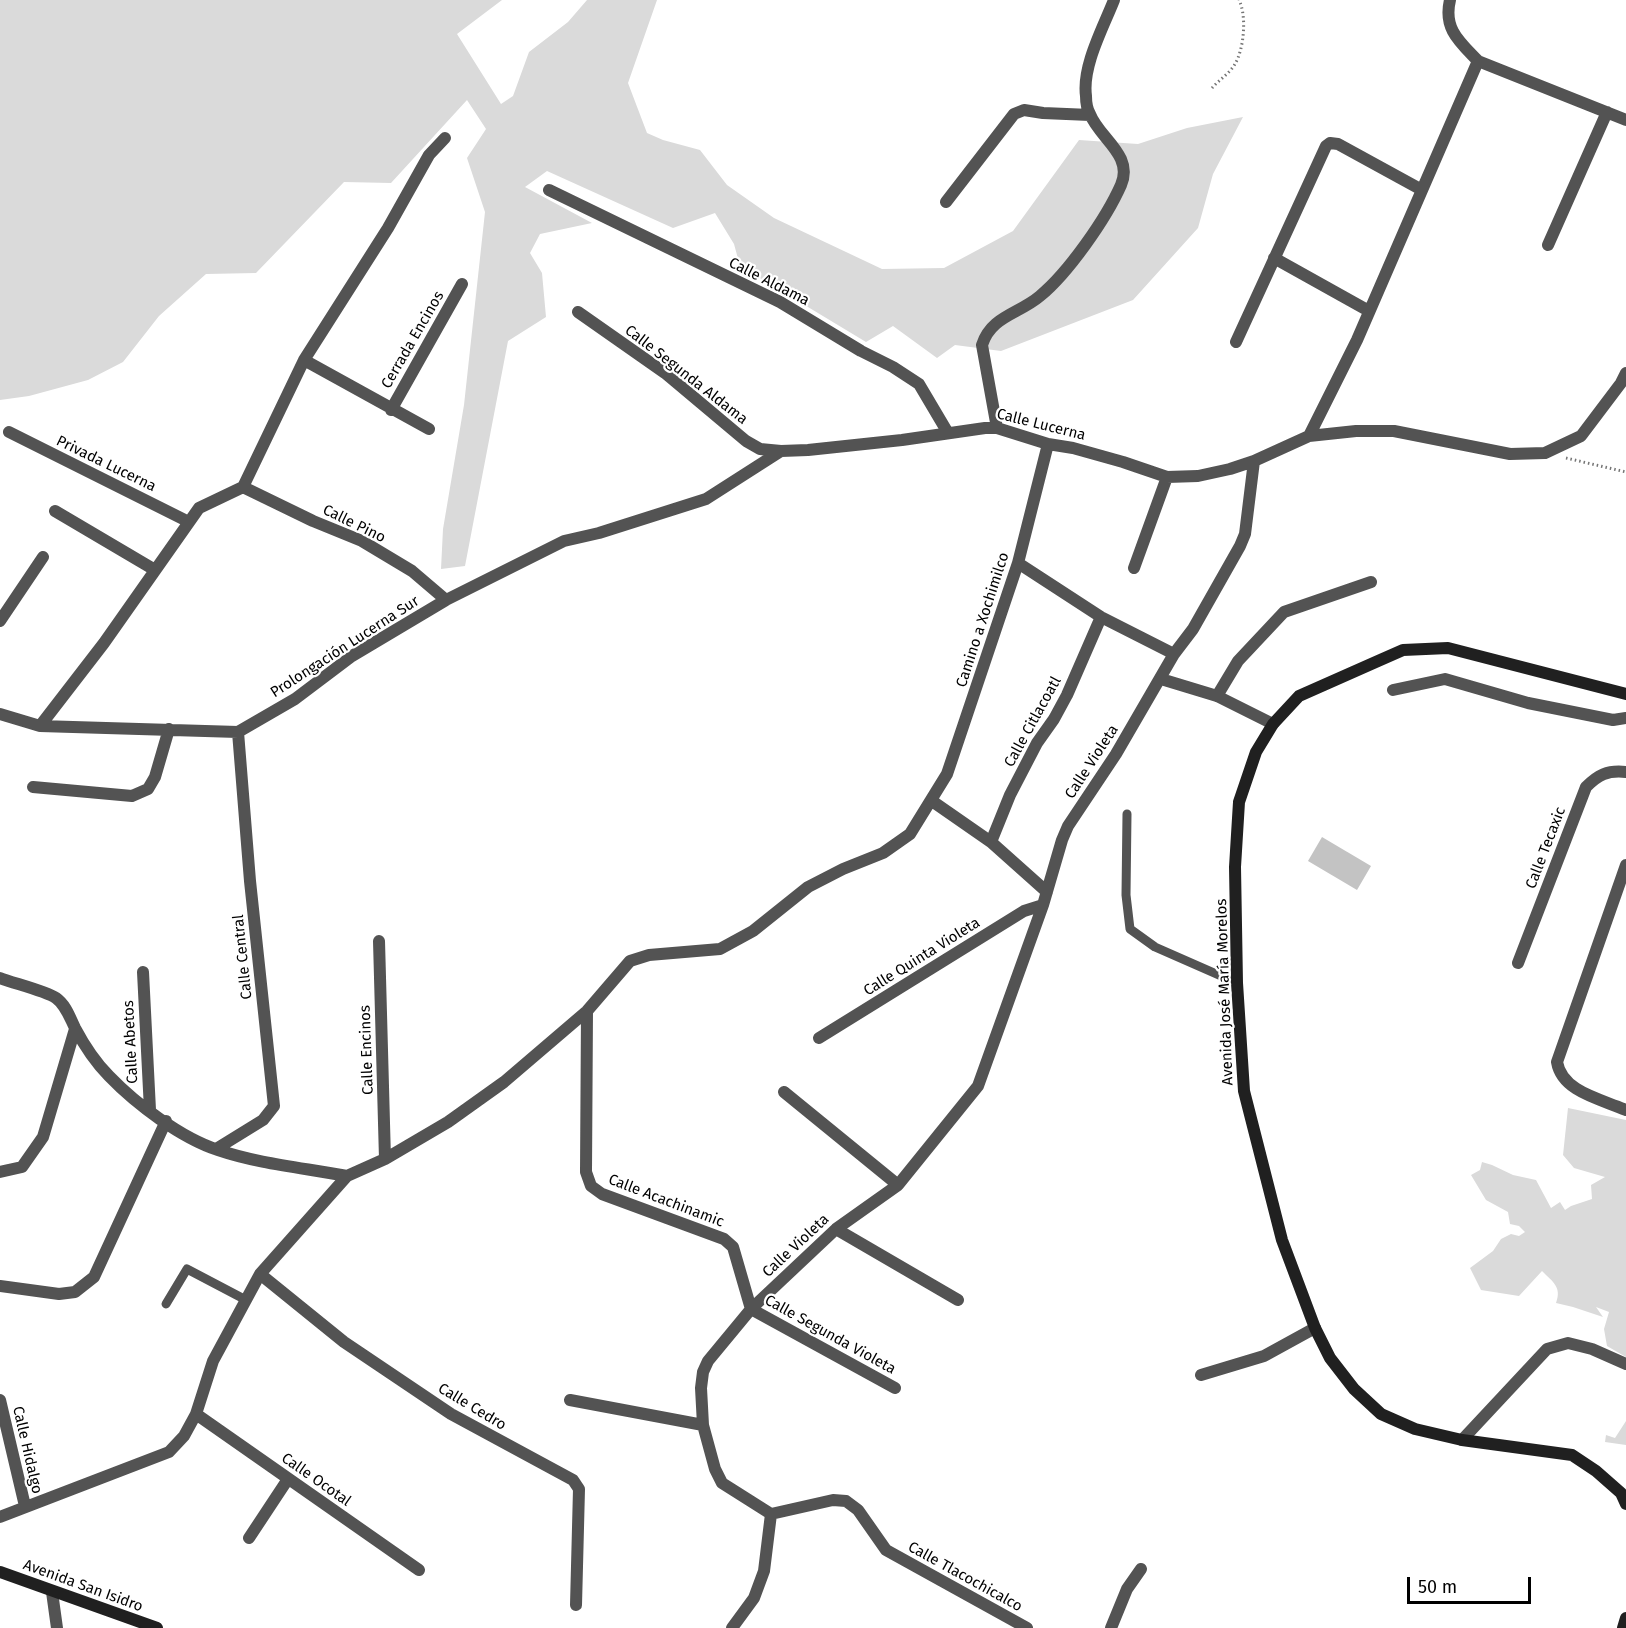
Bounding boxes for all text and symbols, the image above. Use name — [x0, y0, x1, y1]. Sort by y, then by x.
street label: Calle Aldama — [726, 254, 812, 310]
street label: Cerrada Encinos — [378, 288, 448, 392]
street label: Calle Segunda Aldama — [621, 321, 751, 429]
street label: Calle Lucerna — [995, 405, 1087, 445]
street label: Privada Lucerna — [53, 432, 159, 496]
street label: Calle Pino — [320, 501, 388, 547]
street label: Camino a Xochimilco — [953, 550, 1013, 690]
street label: Prolongación Lucerna Sur — [267, 592, 423, 702]
street label: Calle Citlacoatl — [1001, 674, 1065, 770]
street label: Calle Violeta — [1061, 722, 1123, 802]
street label: Calle Tecaxic — [1522, 805, 1570, 891]
street label: Avenida José María Morelos — [1213, 898, 1237, 1086]
street label: Calle Central — [230, 914, 256, 1000]
street label: Calle Quinta Violeta — [860, 914, 984, 1000]
street label: Calle Abetos — [120, 1000, 142, 1084]
street label: Calle Encinos — [356, 1005, 378, 1095]
street label: Calle Acachinamic — [606, 1171, 726, 1231]
street label: Calle Violeta — [759, 1211, 833, 1281]
street label: Calle Segunda Violeta — [761, 1291, 899, 1379]
street label: Calle Cedro — [435, 1380, 509, 1434]
street label: Calle Hidalgo — [8, 1404, 46, 1496]
street label: Calle Ocotal — [278, 1449, 354, 1511]
street label: Calle Tlacochicalco — [905, 1538, 1025, 1616]
street label: Avenida San Isidro — [21, 1556, 145, 1616]
scale bar — [1410, 1565, 1534, 1603]
text: 50 m — [1418, 1576, 1457, 1598]

